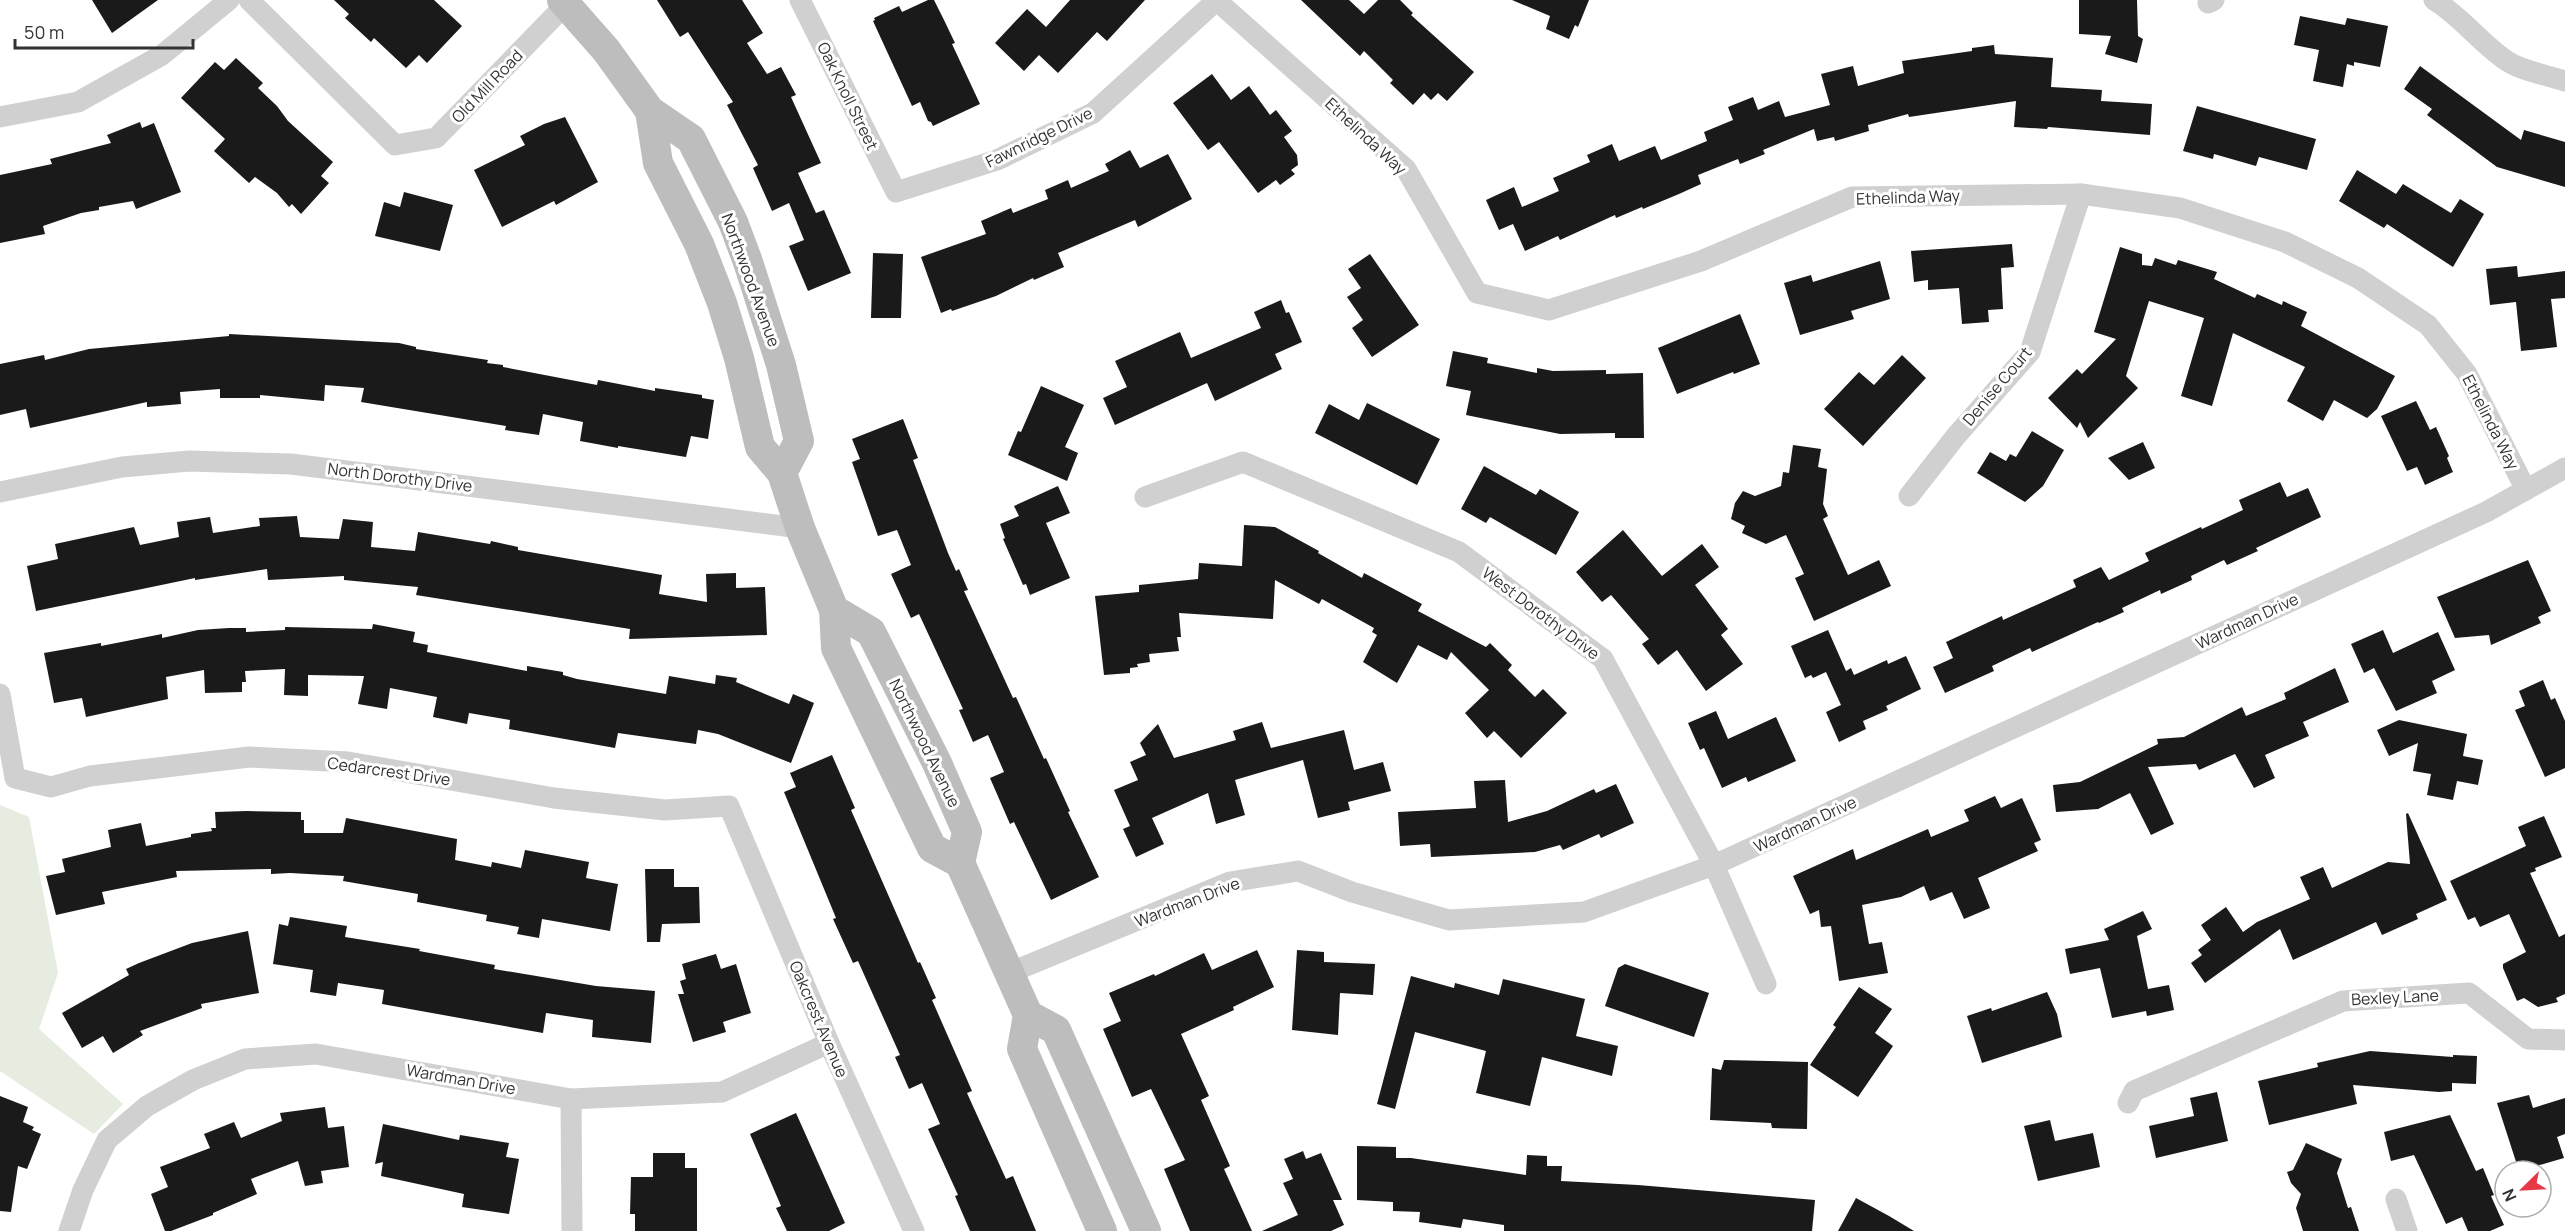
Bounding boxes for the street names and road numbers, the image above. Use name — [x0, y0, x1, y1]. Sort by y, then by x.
street label: Oak Knoll Street — [812, 38, 884, 154]
street label: Old Mill Road — [447, 45, 527, 127]
street label: Ethelinda Way — [1320, 92, 1412, 180]
street label: Fawnridge Drive — [982, 102, 1096, 172]
street label: Ethelinda Way — [1856, 184, 1961, 210]
street label: Northwood Avenue — [717, 210, 785, 350]
street label: Denise Court — [1958, 342, 2036, 430]
street label: Ethelinda Way — [2458, 371, 2525, 474]
street label: North Dorothy Drive — [326, 457, 474, 497]
street label: West Dorothy Drive — [1478, 562, 1604, 664]
street label: Wardman Drive — [2192, 588, 2302, 654]
street label: Northwood Avenue — [884, 675, 966, 811]
street label: Cedarcrest Drive — [326, 751, 452, 791]
street label: Wardman Drive — [1750, 791, 1860, 857]
street label: Wardman Drive — [1131, 872, 1243, 932]
street label: Oakcrest Avenue — [784, 957, 854, 1081]
street label: Bexley Lane — [2351, 984, 2439, 1010]
street label: Wardman Drive — [405, 1059, 517, 1099]

